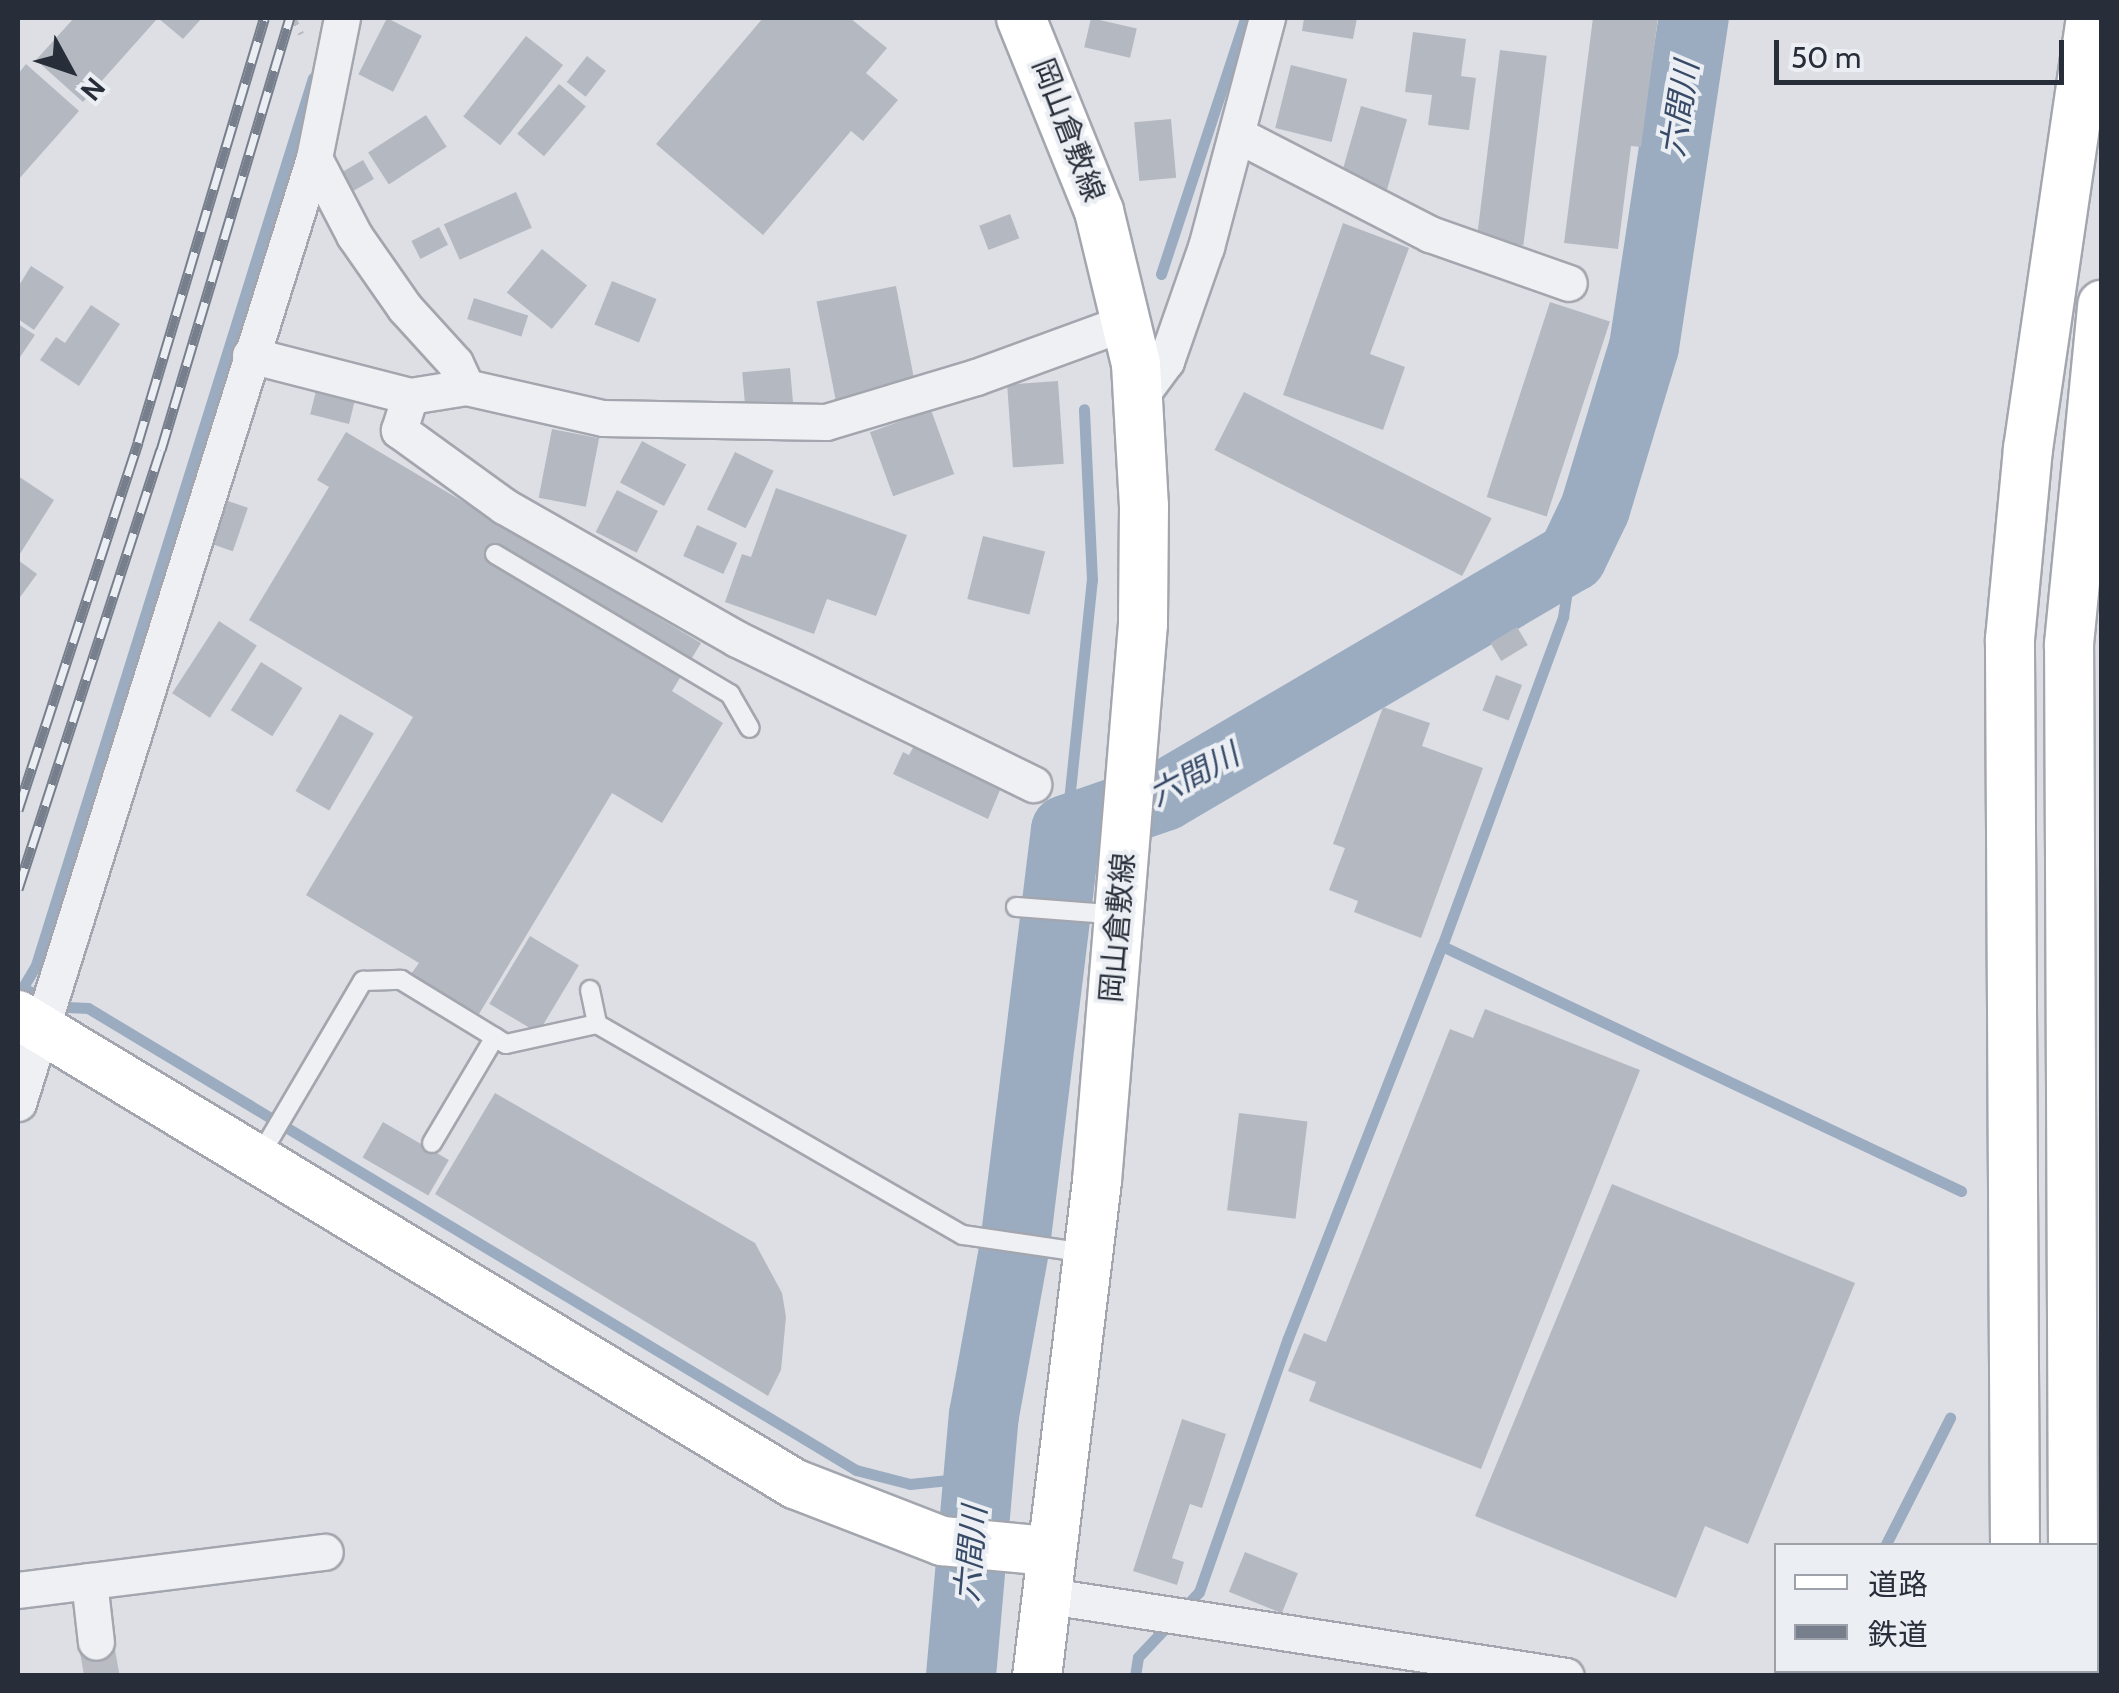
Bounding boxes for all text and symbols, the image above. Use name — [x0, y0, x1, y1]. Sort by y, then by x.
north arrow — [20, 20, 120, 120]
scale bar — [1779, 20, 2069, 82]
text: 50 m — [1791, 39, 1861, 76]
street label: 岡山倉敷線 — [1024, 54, 1112, 206]
water label: 六間川 — [1654, 59, 1706, 159]
text: N — [74, 71, 112, 108]
water label: 六間川 — [1143, 736, 1245, 814]
street label: 岡山倉敷線 — [1094, 852, 1142, 1004]
water label: 六間川 — [948, 1505, 994, 1603]
legend — [1774, 1543, 2099, 1673]
text: 道路 — [1868, 1566, 1928, 1603]
text: 鉄道 — [1868, 1616, 1928, 1653]

